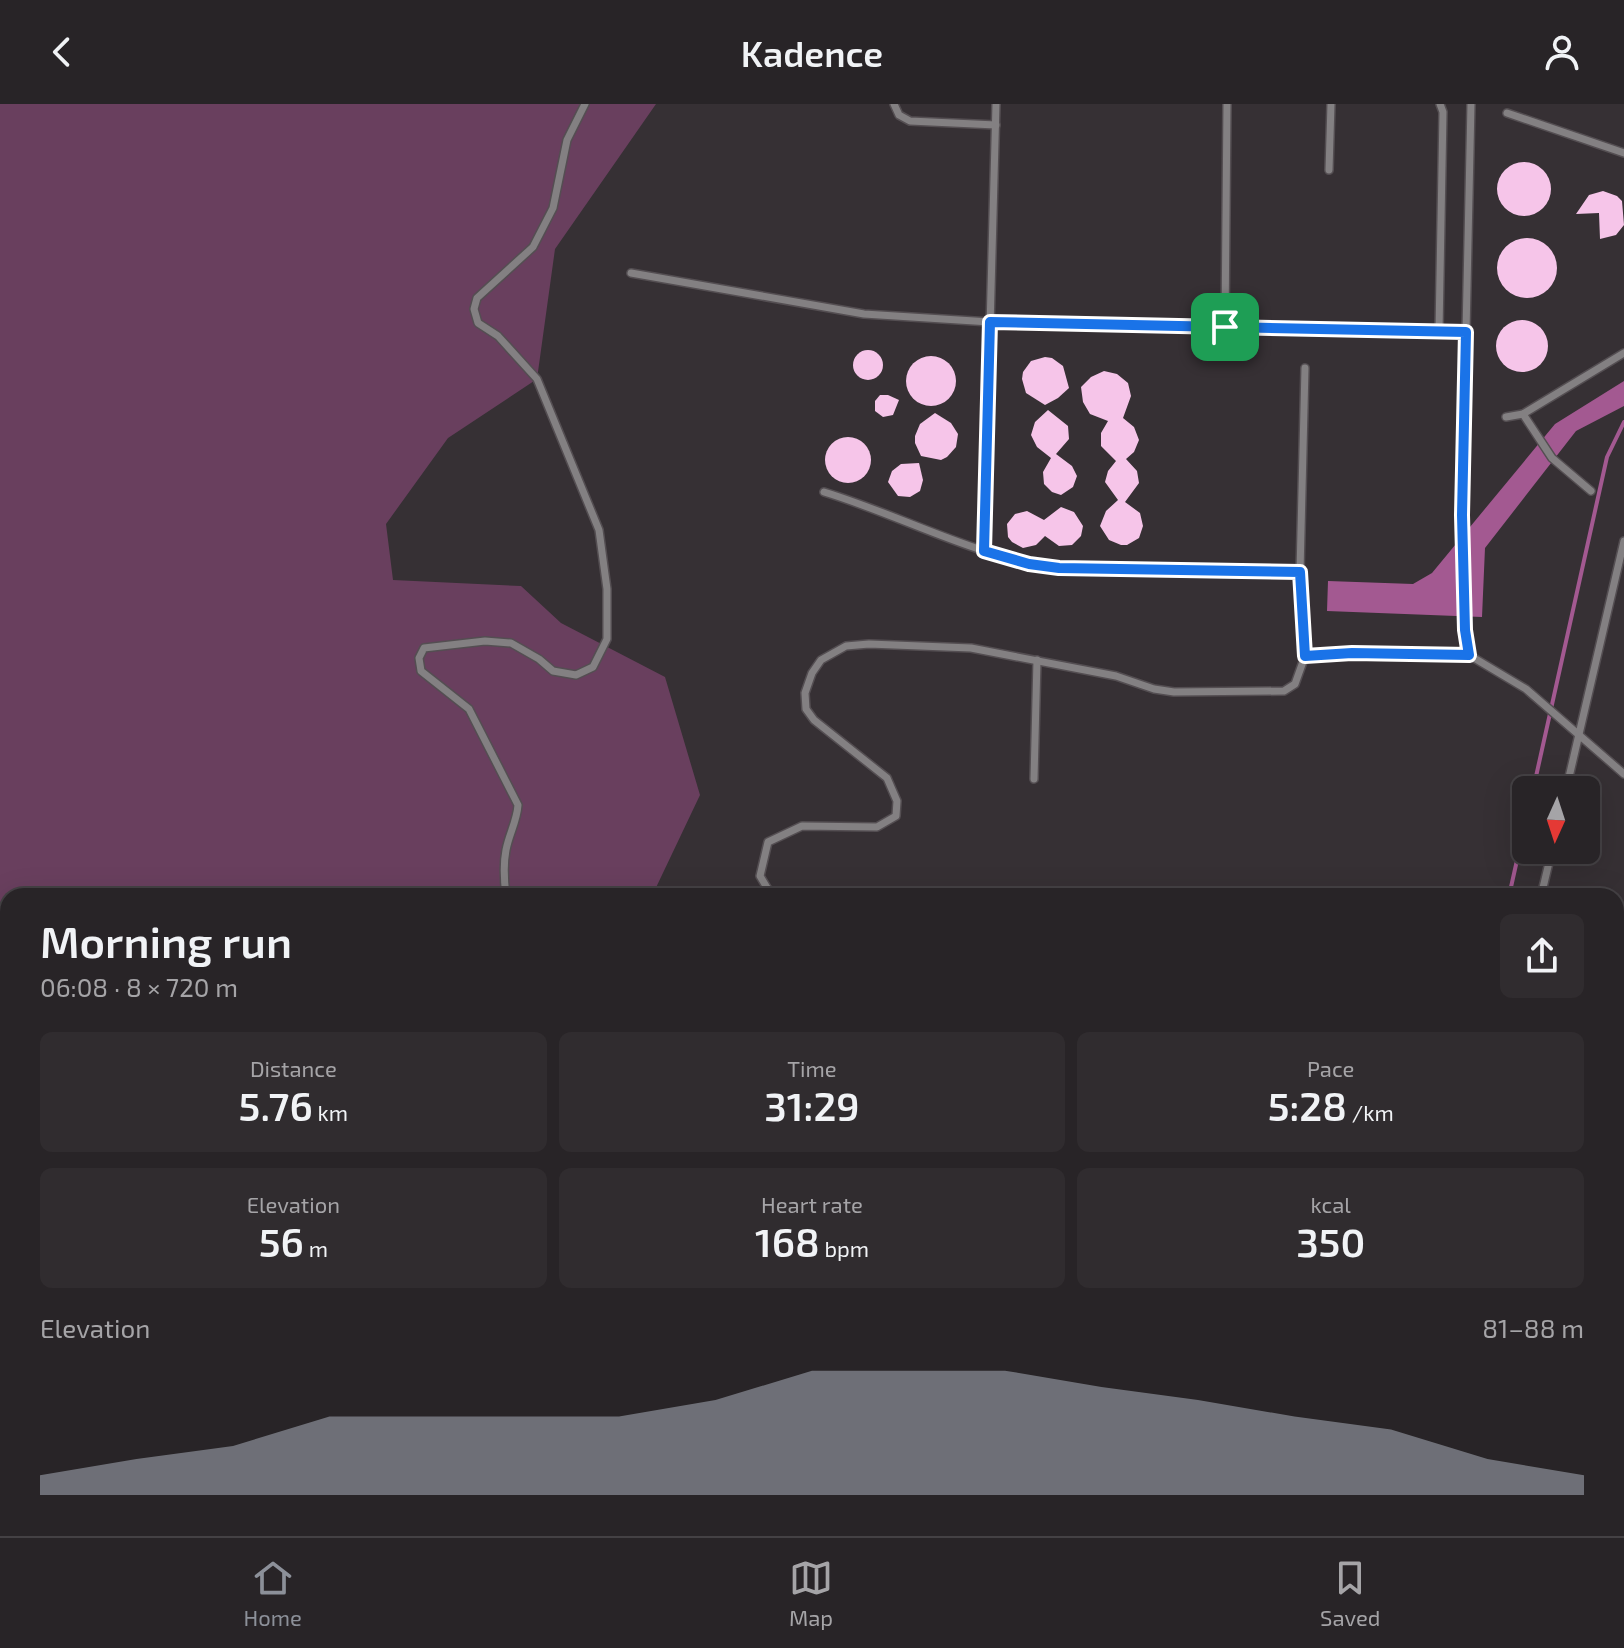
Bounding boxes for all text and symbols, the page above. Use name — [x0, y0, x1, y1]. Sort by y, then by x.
icon: back — [40, 30, 84, 74]
icon: person — [1540, 30, 1584, 74]
text: Kadence — [741, 31, 883, 74]
pin — [1191, 293, 1259, 361]
icon: arrive — [1203, 305, 1247, 349]
north arrow — [1512, 776, 1600, 864]
map controls — [1512, 776, 1600, 864]
text: Morning run — [40, 914, 292, 967]
button: share — [1500, 914, 1584, 998]
text: 06:08 · 8 × 720 m — [40, 971, 238, 1002]
text: Distance — [250, 1055, 337, 1081]
text: Time — [787, 1055, 837, 1081]
text: Pace — [1307, 1055, 1354, 1081]
text: 5.76 — [239, 1081, 313, 1129]
text: 31:29 — [764, 1081, 860, 1129]
text: 5:28 — [1268, 1081, 1347, 1129]
text: km — [313, 1099, 348, 1125]
text: /km — [1347, 1099, 1394, 1125]
text: Elevation — [247, 1191, 340, 1217]
text: Heart rate — [761, 1191, 863, 1217]
text: kcal — [1311, 1191, 1351, 1217]
text: 56 — [259, 1217, 304, 1265]
text: 168 — [755, 1217, 820, 1265]
text: 350 — [1296, 1217, 1365, 1265]
text: m — [304, 1235, 328, 1261]
text: bpm — [820, 1235, 869, 1261]
text: Elevation — [40, 1312, 150, 1343]
text: 81–88 m — [1482, 1312, 1584, 1343]
tab: Home — [244, 1556, 302, 1630]
tab: Map — [789, 1556, 833, 1630]
tab: Saved — [1320, 1556, 1380, 1630]

